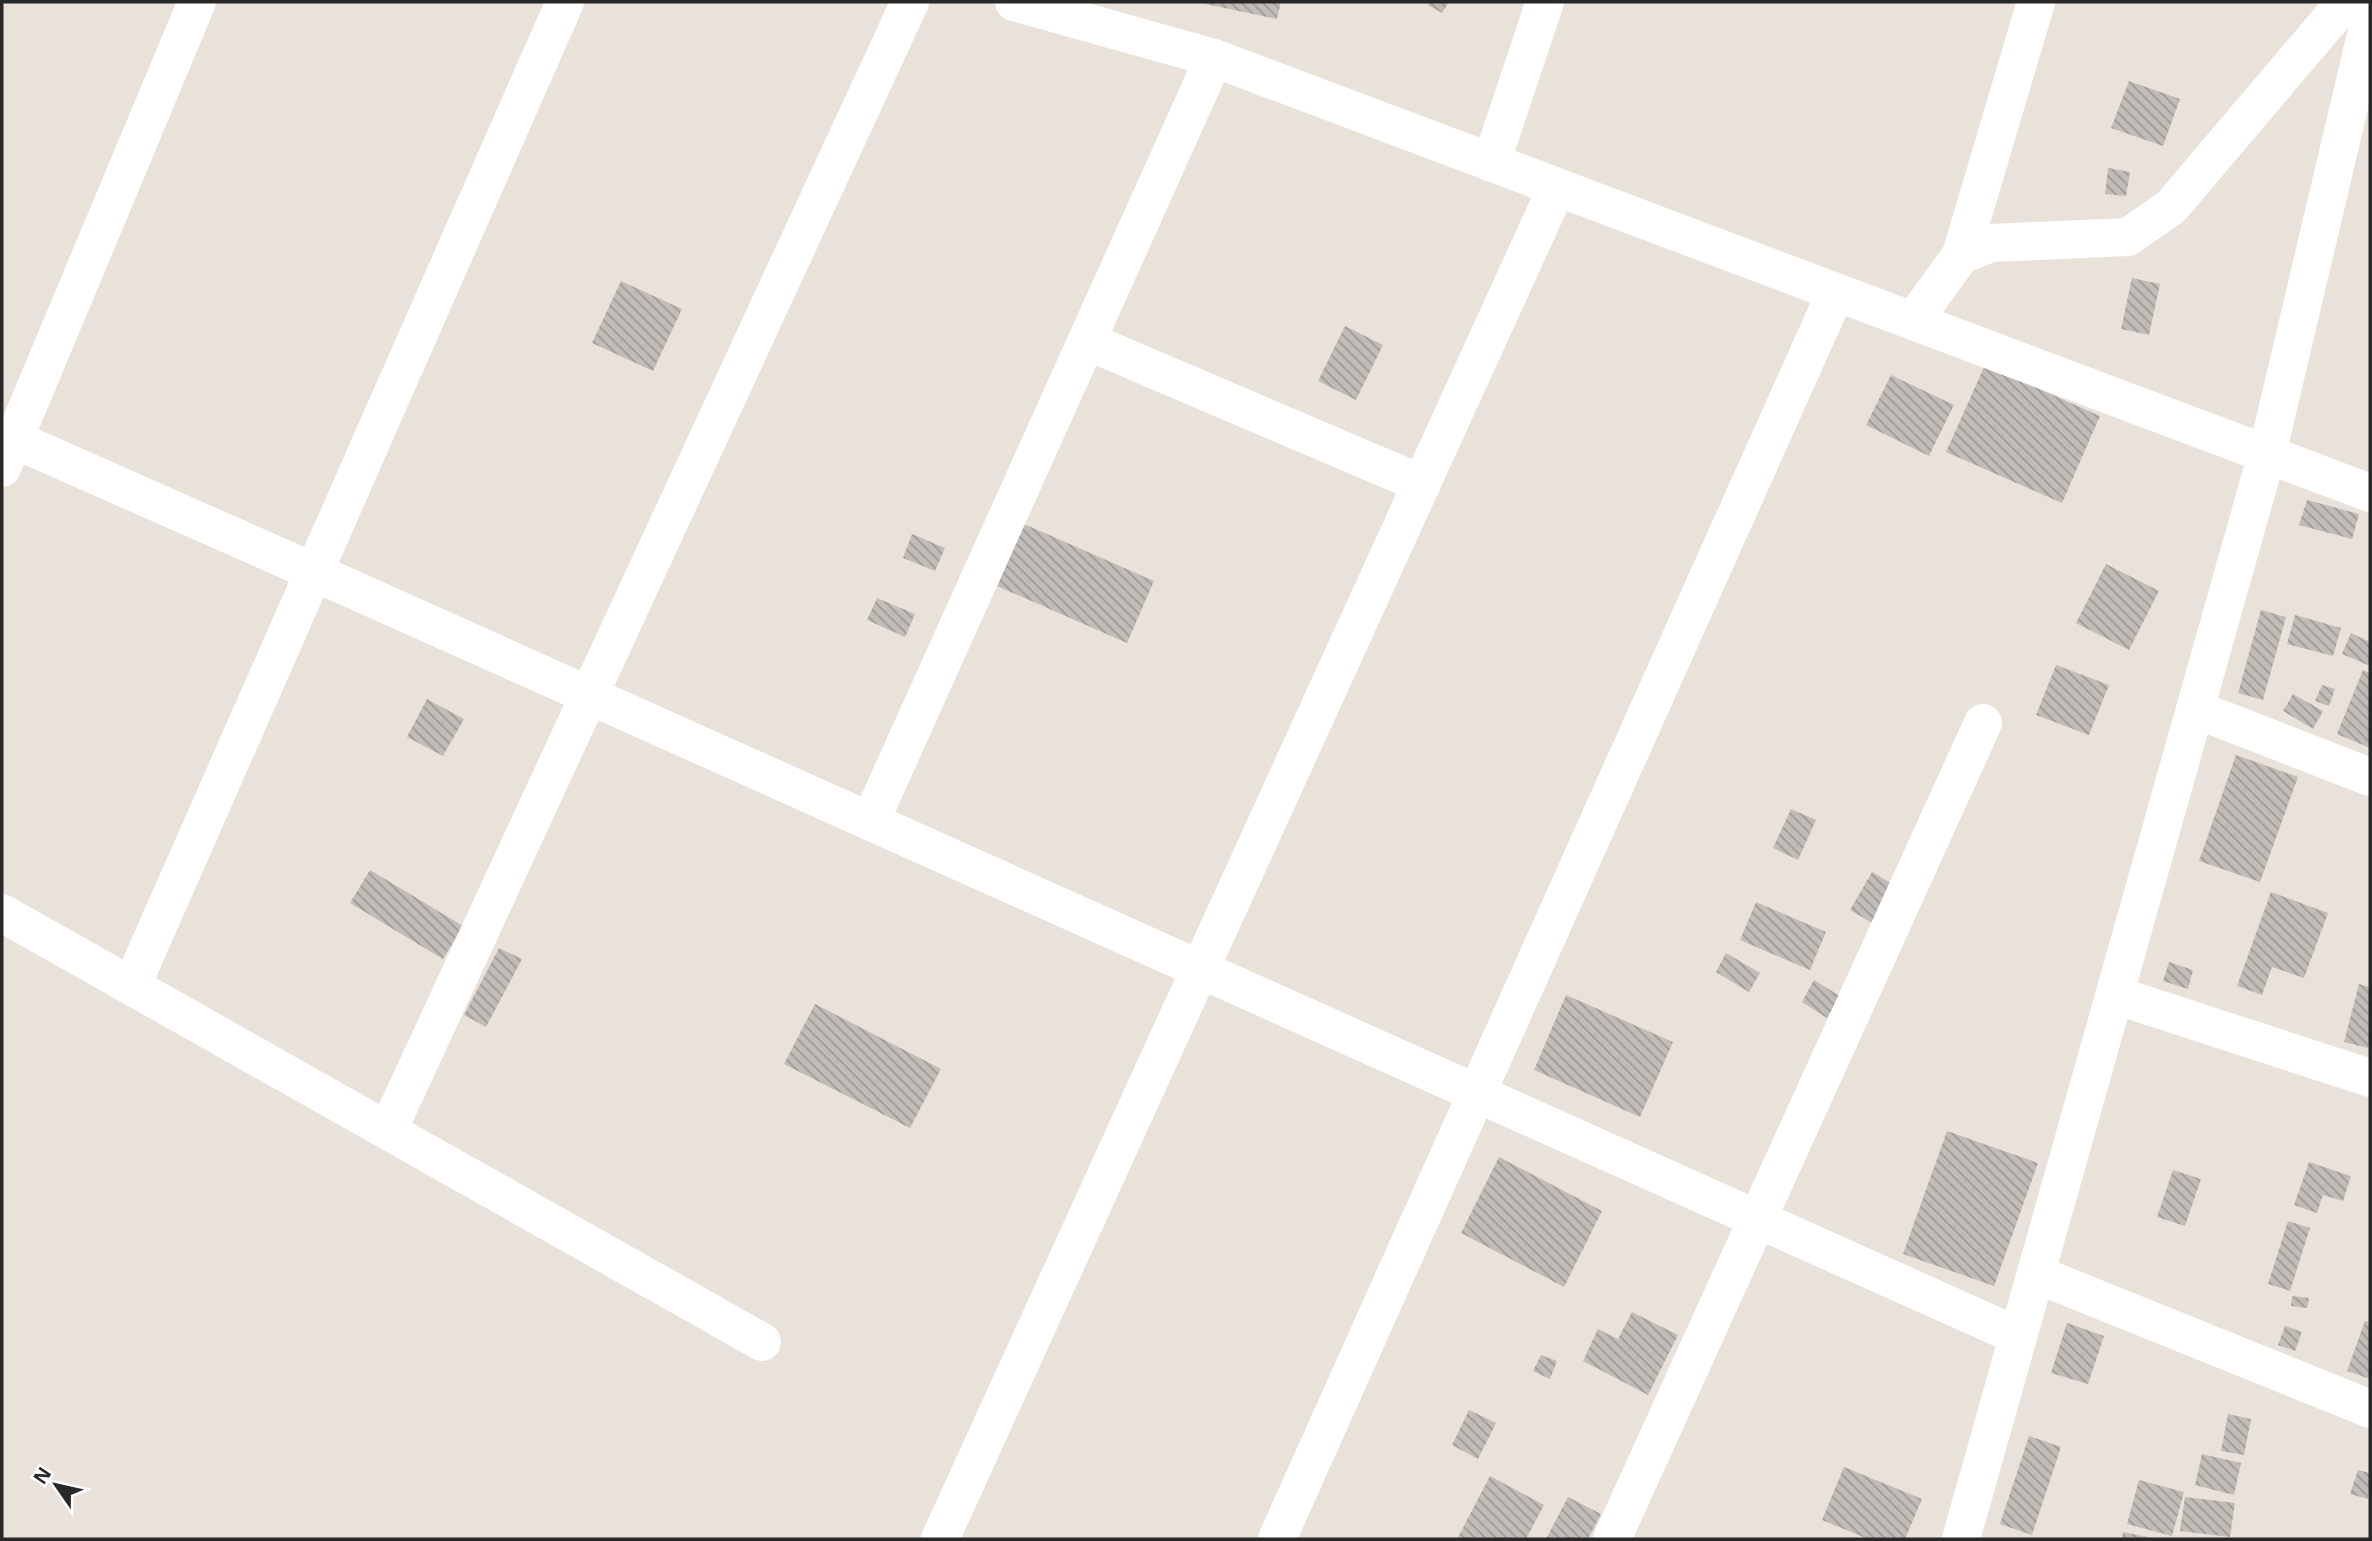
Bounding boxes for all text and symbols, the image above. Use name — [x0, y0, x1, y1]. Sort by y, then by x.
north arrow — [21, 1450, 91, 1520]
text: N — [27, 1462, 57, 1489]

